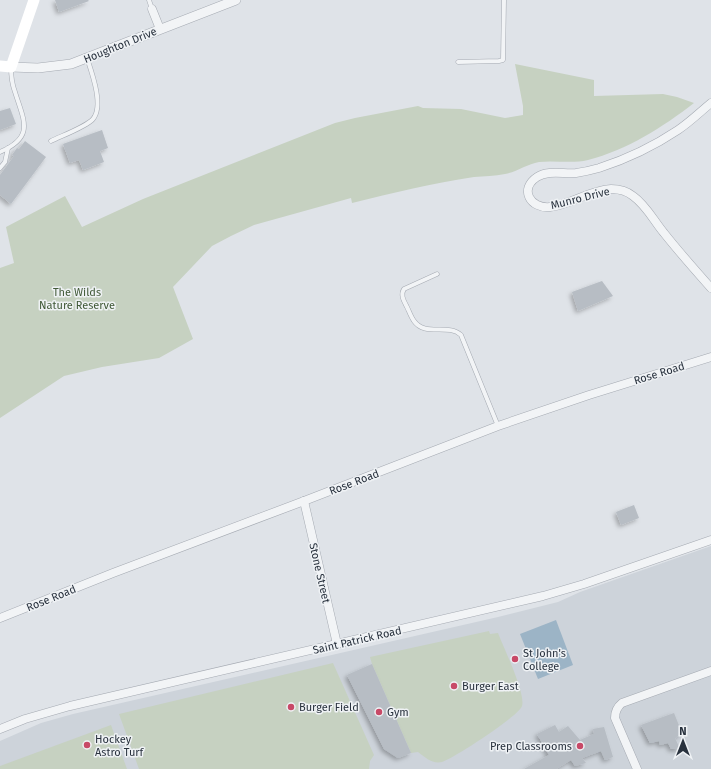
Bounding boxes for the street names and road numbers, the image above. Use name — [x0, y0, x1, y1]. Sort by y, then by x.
street label: Houghton Drive — [82, 25, 159, 66]
street label: Munro Drive — [549, 185, 611, 212]
street label: Rose Road — [632, 360, 686, 387]
street label: Rose Road — [327, 467, 381, 498]
street label: Stone Street — [306, 542, 333, 605]
street label: Rose Road — [24, 583, 78, 614]
street label: Saint Patrick Road — [311, 624, 403, 657]

